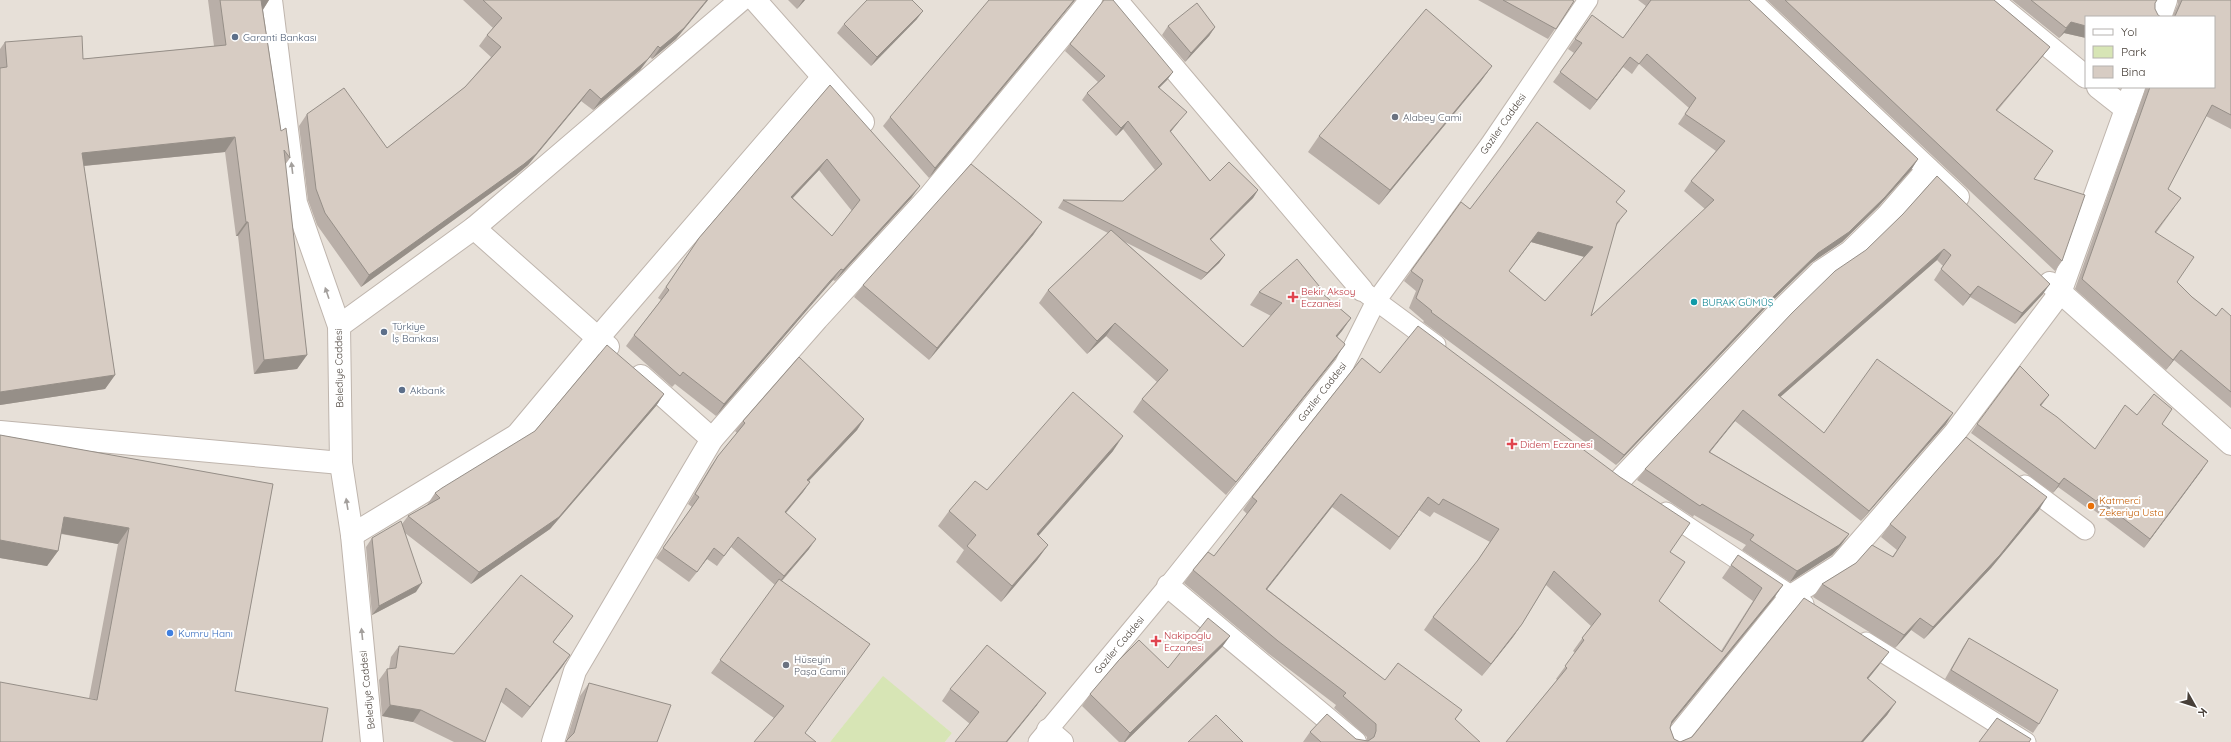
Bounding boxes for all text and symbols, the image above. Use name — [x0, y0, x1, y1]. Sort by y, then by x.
legend — [2085, 16, 2215, 88]
text: Yol — [2121, 24, 2137, 39]
place label: Garanti Bankası — [243, 31, 317, 44]
marker: Garanti Bankası — [230, 32, 240, 42]
text: Park — [2121, 44, 2146, 59]
text: Bina — [2121, 64, 2146, 79]
street label: Gaziler Caddesi — [1477, 91, 1529, 157]
place label: Alabey Cami — [1403, 111, 1462, 124]
marker: Alabey Cami — [1390, 112, 1400, 122]
one-way arrow — [289, 162, 295, 174]
place label: Bekir Aksoy Eczanesi — [1301, 285, 1355, 310]
one-way arrow — [324, 286, 330, 298]
marker: Bekir Aksoy Eczanesi — [1288, 292, 1298, 302]
place label: BURAK GÜMÜŞ — [1702, 296, 1774, 309]
marker: BURAK GÜMÜŞ — [1689, 297, 1699, 307]
place label: Türkiye İş Bankası — [392, 320, 438, 345]
marker: Türkiye İş Bankası — [379, 327, 389, 337]
street label: Belediye Caddesi — [332, 328, 346, 408]
street label: Gaziler Caddesi — [1295, 360, 1349, 424]
place label: Akbank — [410, 384, 445, 397]
marker: Akbank — [397, 385, 407, 395]
place label: Didem Eczanesi — [1520, 438, 1593, 451]
marker: Didem Eczanesi — [1507, 439, 1517, 449]
place label: Katmerci Zekeriya Usta — [2099, 494, 2164, 519]
one-way arrow — [344, 498, 350, 510]
marker: Katmerci Zekeriya Usta — [2086, 501, 2096, 511]
street label: Gaziler Caddesi — [1091, 613, 1147, 677]
place label: Kumru Hanı — [178, 627, 233, 640]
one-way arrow — [358, 627, 365, 640]
marker: Kumru Hanı — [165, 628, 175, 638]
place label: Nakipoglu Eczanesi — [1164, 629, 1211, 654]
marker: Nakipoglu Eczanesi — [1151, 636, 1161, 646]
street label: Belediye Caddesi — [356, 650, 378, 730]
place label: Hüseyin Paşa Camii — [794, 653, 845, 678]
marker: Hüseyin Paşa Camii — [781, 660, 791, 670]
north arrow — [2175, 686, 2215, 726]
text: K — [2195, 705, 2210, 720]

